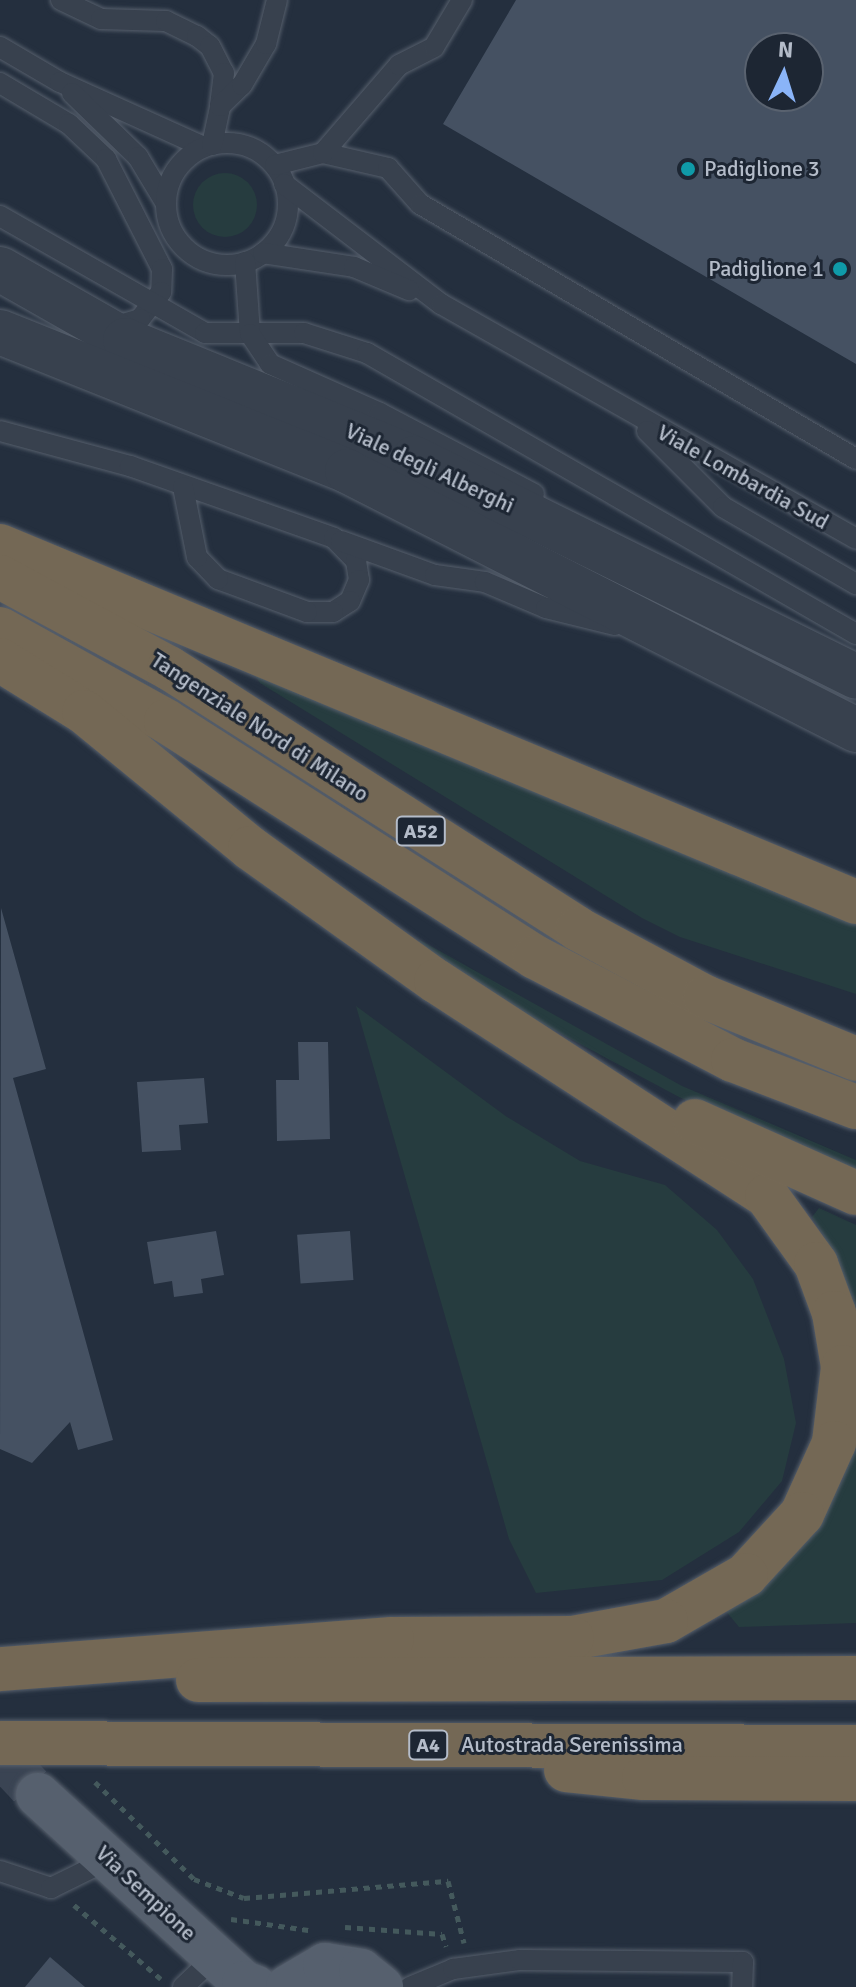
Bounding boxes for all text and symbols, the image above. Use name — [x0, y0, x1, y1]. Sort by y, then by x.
north arrow — [744, 32, 824, 112]
text: N — [777, 36, 794, 64]
place label: Padiglione 3 — [704, 156, 820, 182]
marker: Padiglione 3 — [679, 160, 697, 178]
place label: Padiglione 1 — [708, 256, 824, 282]
marker: Padiglione 1 — [831, 260, 849, 278]
street label: Viale degli Alberghi — [341, 417, 519, 519]
street label: Viale Lombardia Sud — [653, 419, 833, 535]
street label: Tangenziale Nord di Milano — [146, 647, 374, 807]
road number: A52 — [395, 815, 447, 847]
road number: A4 — [408, 1729, 448, 1761]
street label: Autostrada Serenissima — [461, 1732, 683, 1758]
street label: Via Sempione — [90, 1840, 202, 1946]

